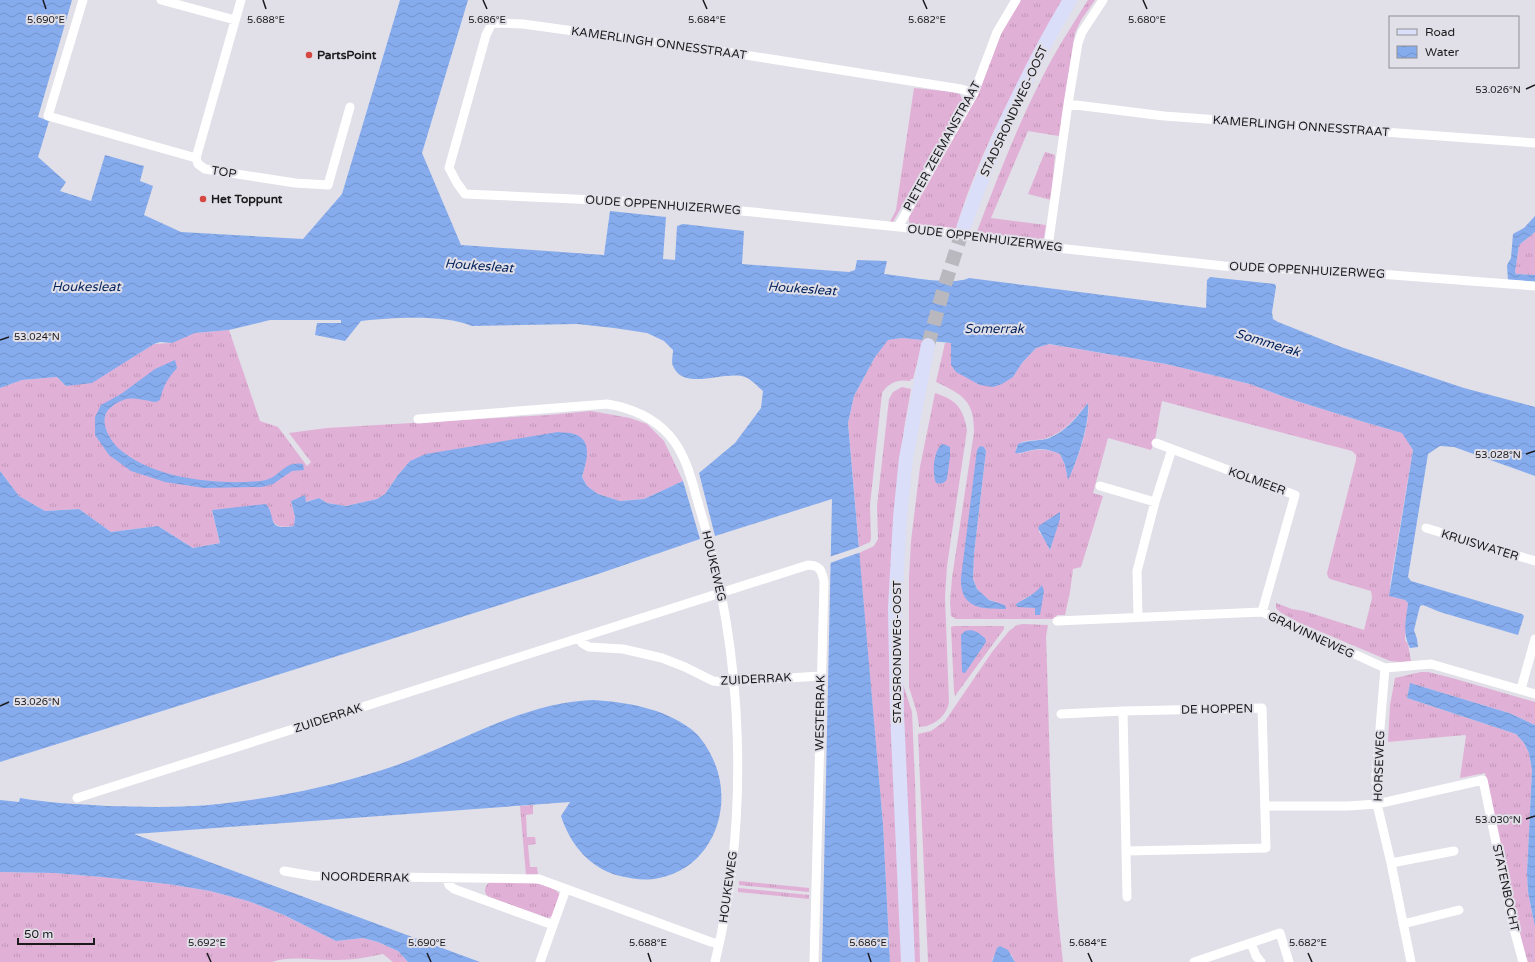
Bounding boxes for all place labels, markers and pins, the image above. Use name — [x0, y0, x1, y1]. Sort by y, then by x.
place label: PartsPoint — [317, 48, 377, 62]
marker: PartsPoint — [304, 50, 314, 60]
place label: Het Toppunt — [211, 192, 283, 207]
marker: Het Toppunt — [198, 194, 208, 204]

